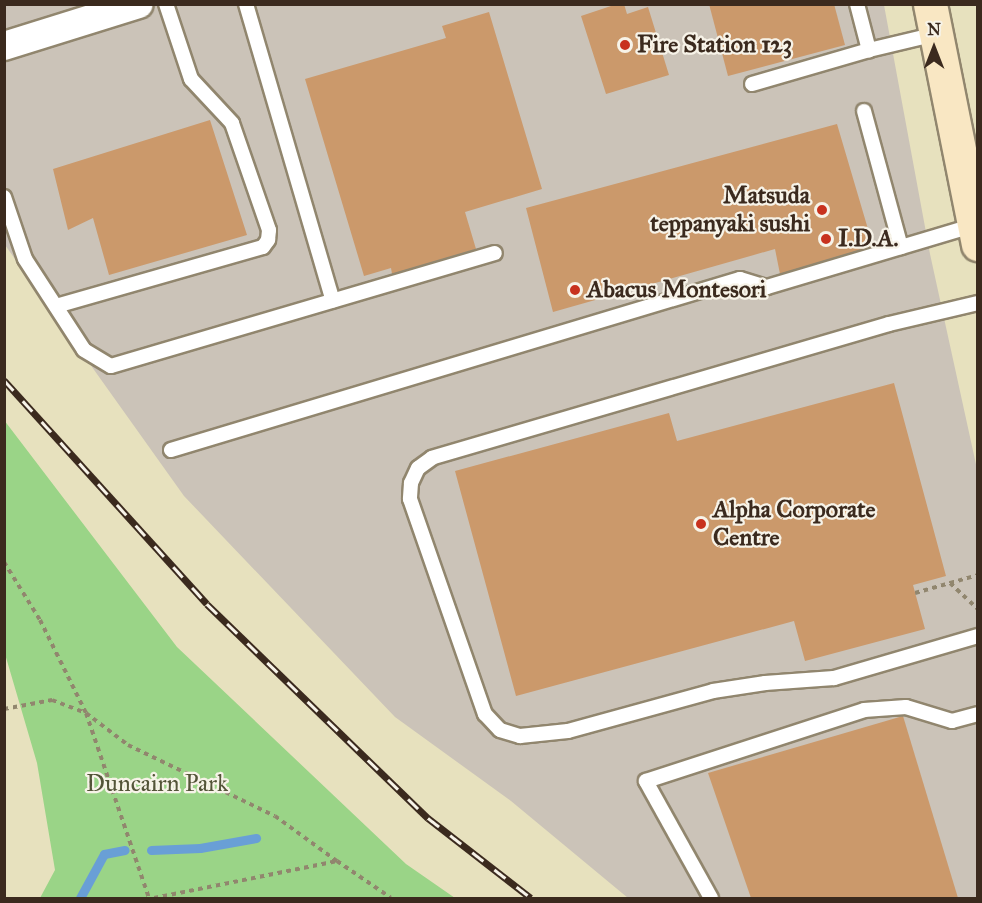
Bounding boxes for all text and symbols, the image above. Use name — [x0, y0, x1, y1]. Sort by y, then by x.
north arrow — [904, 18, 964, 78]
text: N — [927, 20, 941, 39]
place label: Fire Station 123 — [637, 31, 792, 59]
marker: Fire Station 123 — [618, 38, 632, 52]
place label: Matsuda teppanyaki sushi — [650, 182, 810, 238]
marker: Matsuda teppanyaki sushi — [815, 203, 829, 217]
place label: I.D.A. — [838, 225, 898, 253]
marker: I.D.A. — [819, 232, 833, 246]
place label: Abacus Montesori — [587, 276, 766, 304]
marker: Abacus Montesori — [568, 283, 582, 297]
place label: Alpha Corporate Centre — [713, 496, 876, 552]
marker: Alpha Corporate Centre — [694, 517, 708, 531]
park label: Duncairn Park — [86, 770, 228, 798]

